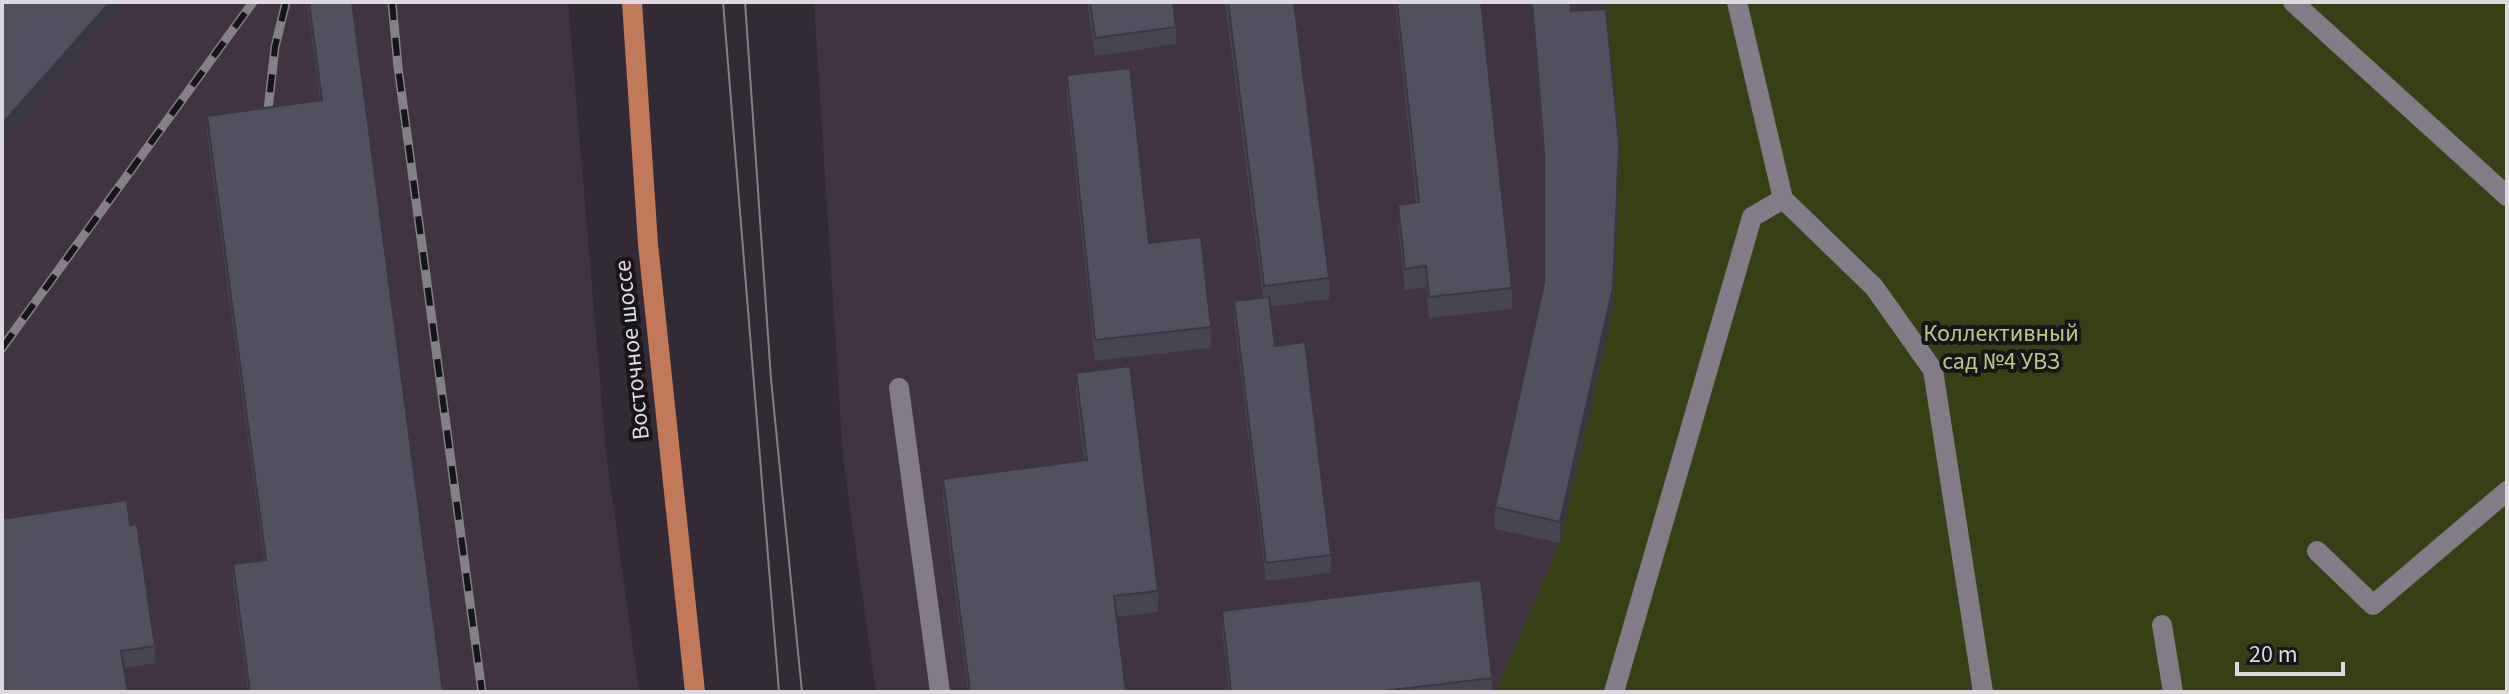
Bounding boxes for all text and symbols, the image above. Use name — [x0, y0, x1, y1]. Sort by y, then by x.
street label: Восточное шоссе — [605, 258, 659, 442]
park label: Коллективный сад №4 УВЗ — [1923, 316, 2079, 379]
scale bar — [2237, 626, 2343, 676]
text: 20 m — [2249, 637, 2298, 672]

